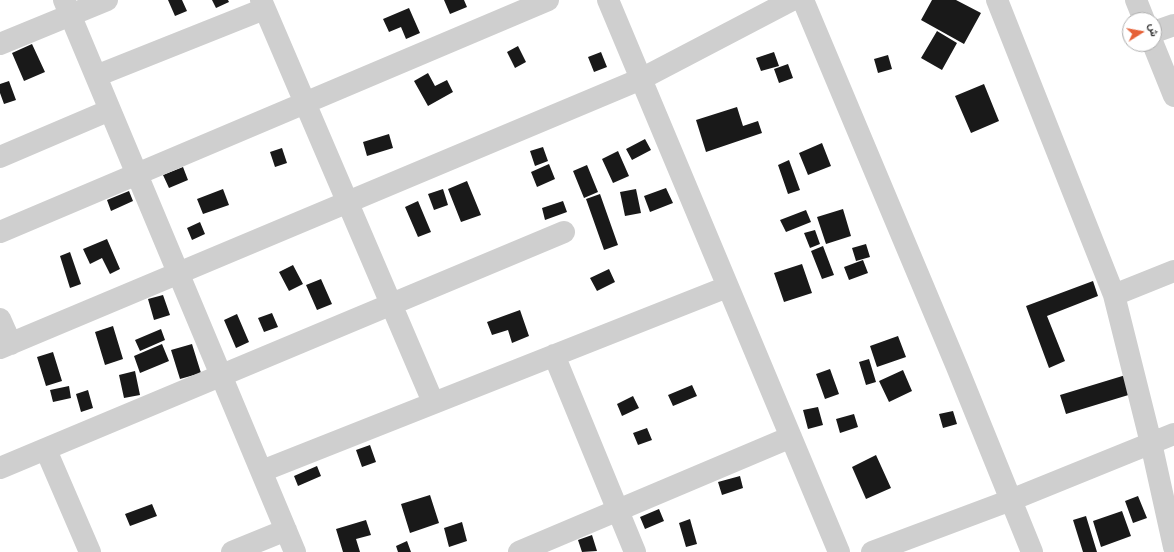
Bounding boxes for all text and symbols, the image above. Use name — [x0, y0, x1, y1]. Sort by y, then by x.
north arrow — [1122, 12, 1162, 52]
text: ش — [1146, 22, 1161, 38]

